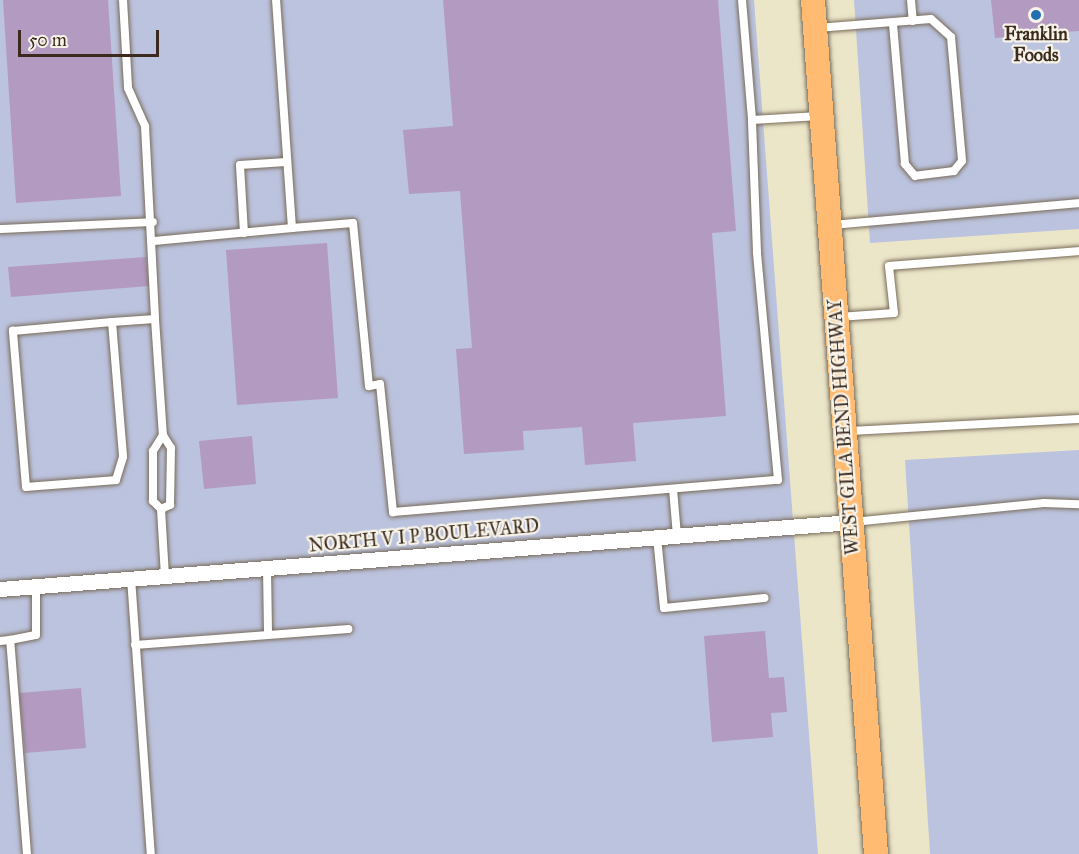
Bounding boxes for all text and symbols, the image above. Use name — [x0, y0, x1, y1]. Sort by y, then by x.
marker: Franklin Foods — [1029, 8, 1043, 22]
scale bar — [21, 18, 162, 56]
place label: Franklin Foods — [1004, 24, 1068, 66]
text: 50 m — [29, 29, 67, 51]
street label: WEST GILA BEND HIGHWAY — [824, 298, 864, 556]
street label: NORTH V I P BOULEVARD — [308, 515, 540, 557]

